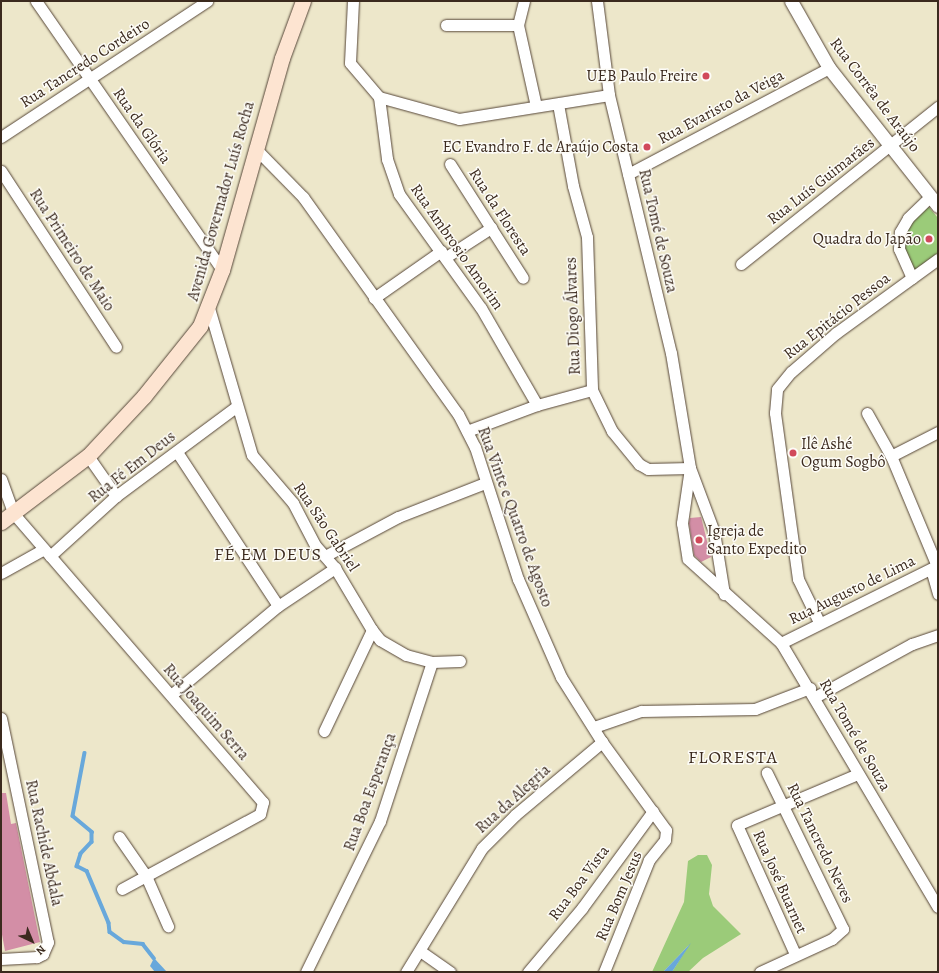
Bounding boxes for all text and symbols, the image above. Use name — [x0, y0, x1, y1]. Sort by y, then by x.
street label: Rua Tancredo Cordeiro — [17, 14, 153, 112]
street label: Rua Corrêa de Araújo — [826, 34, 924, 156]
place label: UEB Paulo Freire — [587, 66, 698, 86]
street label: Rua Evaristo da Veiga — [655, 66, 787, 148]
marker: UEB Paulo Freire — [701, 71, 711, 81]
street label: Rua da Glória — [109, 84, 175, 168]
street label: Avenida Governador Luís Rocha — [183, 99, 259, 303]
street label: Rua Luís Guimarães — [764, 133, 878, 229]
place label: EC Evandro F. de Araújo Costa — [442, 137, 639, 157]
marker: EC Evandro F. de Araújo Costa — [642, 142, 652, 152]
street label: Rua da Floresta — [465, 165, 535, 259]
street label: Rua Tomé de Souza — [634, 167, 682, 295]
street label: Rua Ambrosio Amorim — [406, 180, 508, 314]
street label: Rua Primeiro de Maio — [25, 185, 119, 315]
place label: Quadra do Japão — [813, 229, 921, 249]
marker: Quadra do Japão — [924, 234, 934, 244]
street label: Rua Diogo Álvares — [561, 257, 585, 375]
street label: Rua Epitácio Pessoa — [780, 269, 894, 363]
street label: Rua Vinte e Quatro de Agosto — [473, 424, 557, 610]
street label: Rua Fé Em Deus — [85, 427, 179, 507]
place label: Ilê Ashé Ogum Sogbô — [801, 434, 885, 472]
marker: Ilê Ashé Ogum Sogbô — [788, 448, 798, 458]
street label: Rua São Gabriel — [289, 479, 363, 575]
place label: Igreja de Santo Expedito — [707, 521, 807, 559]
marker: Igreja de Santo Expedito — [694, 535, 704, 545]
district label: FÉ EM DEUS — [214, 543, 322, 565]
street label: Rua Augusto de Lima — [786, 551, 918, 629]
street label: Rua Joaquim Serra — [159, 660, 253, 764]
street label: Rua Tomé de Souza — [815, 675, 895, 795]
street label: Rua Boa Esperança — [340, 730, 400, 854]
district label: FLORESTA — [688, 746, 778, 768]
street label: Rua da Alegria — [472, 760, 554, 838]
street label: Rua Rachide Abdala — [21, 778, 67, 908]
street label: Rua Tancredo Neves — [783, 780, 857, 906]
street label: Rua José Buarnet — [749, 827, 811, 937]
street label: Rua Boa Vista — [544, 842, 614, 924]
street label: Rua Bom Jesus — [591, 848, 647, 944]
north arrow — [12, 921, 52, 961]
text: N — [33, 942, 49, 958]

